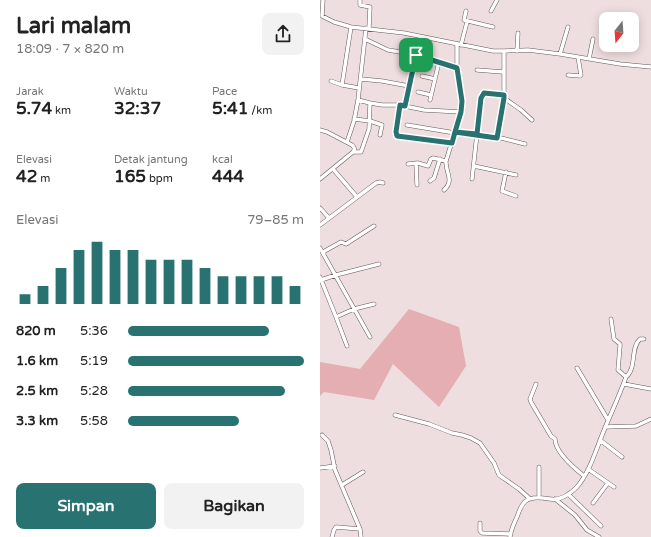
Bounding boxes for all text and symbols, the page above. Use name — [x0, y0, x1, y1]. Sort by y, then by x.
north arrow — [599, 12, 639, 52]
map controls — [599, 12, 639, 52]
text: Lari malam — [16, 13, 131, 39]
button: share — [262, 13, 304, 55]
pin — [399, 38, 433, 72]
text: 18:09 · 7 × 820 m — [16, 41, 124, 57]
icon: arrive — [405, 44, 427, 66]
text: Jarak — [16, 85, 44, 98]
text: Waktu — [114, 85, 148, 98]
text: Pace — [212, 85, 237, 98]
text: 5.74 — [16, 98, 52, 119]
text: 32:37 — [114, 98, 161, 119]
text: 5:41 — [212, 98, 248, 119]
text: km — [52, 104, 71, 117]
text: /km — [248, 104, 272, 117]
text: Elevasi — [16, 153, 52, 166]
text: Detak jantung — [114, 153, 188, 166]
text: kcal — [212, 153, 233, 166]
text: 42 — [16, 166, 37, 187]
text: 165 — [114, 166, 146, 187]
text: 444 — [212, 166, 244, 187]
text: m — [37, 172, 50, 185]
text: bpm — [146, 172, 173, 185]
text: Elevasi — [16, 212, 58, 228]
text: 79–85 m — [247, 212, 304, 228]
text: 820 m — [16, 323, 56, 339]
text: 5:36 — [80, 323, 108, 339]
text: 1.6 km — [16, 353, 58, 369]
text: 5:19 — [80, 353, 108, 369]
text: 2.5 km — [16, 383, 58, 399]
text: 5:28 — [80, 383, 108, 399]
text: 3.3 km — [16, 413, 58, 429]
text: 5:58 — [80, 413, 108, 429]
button: Simpan — [16, 483, 156, 529]
button: Bagikan — [164, 483, 304, 529]

